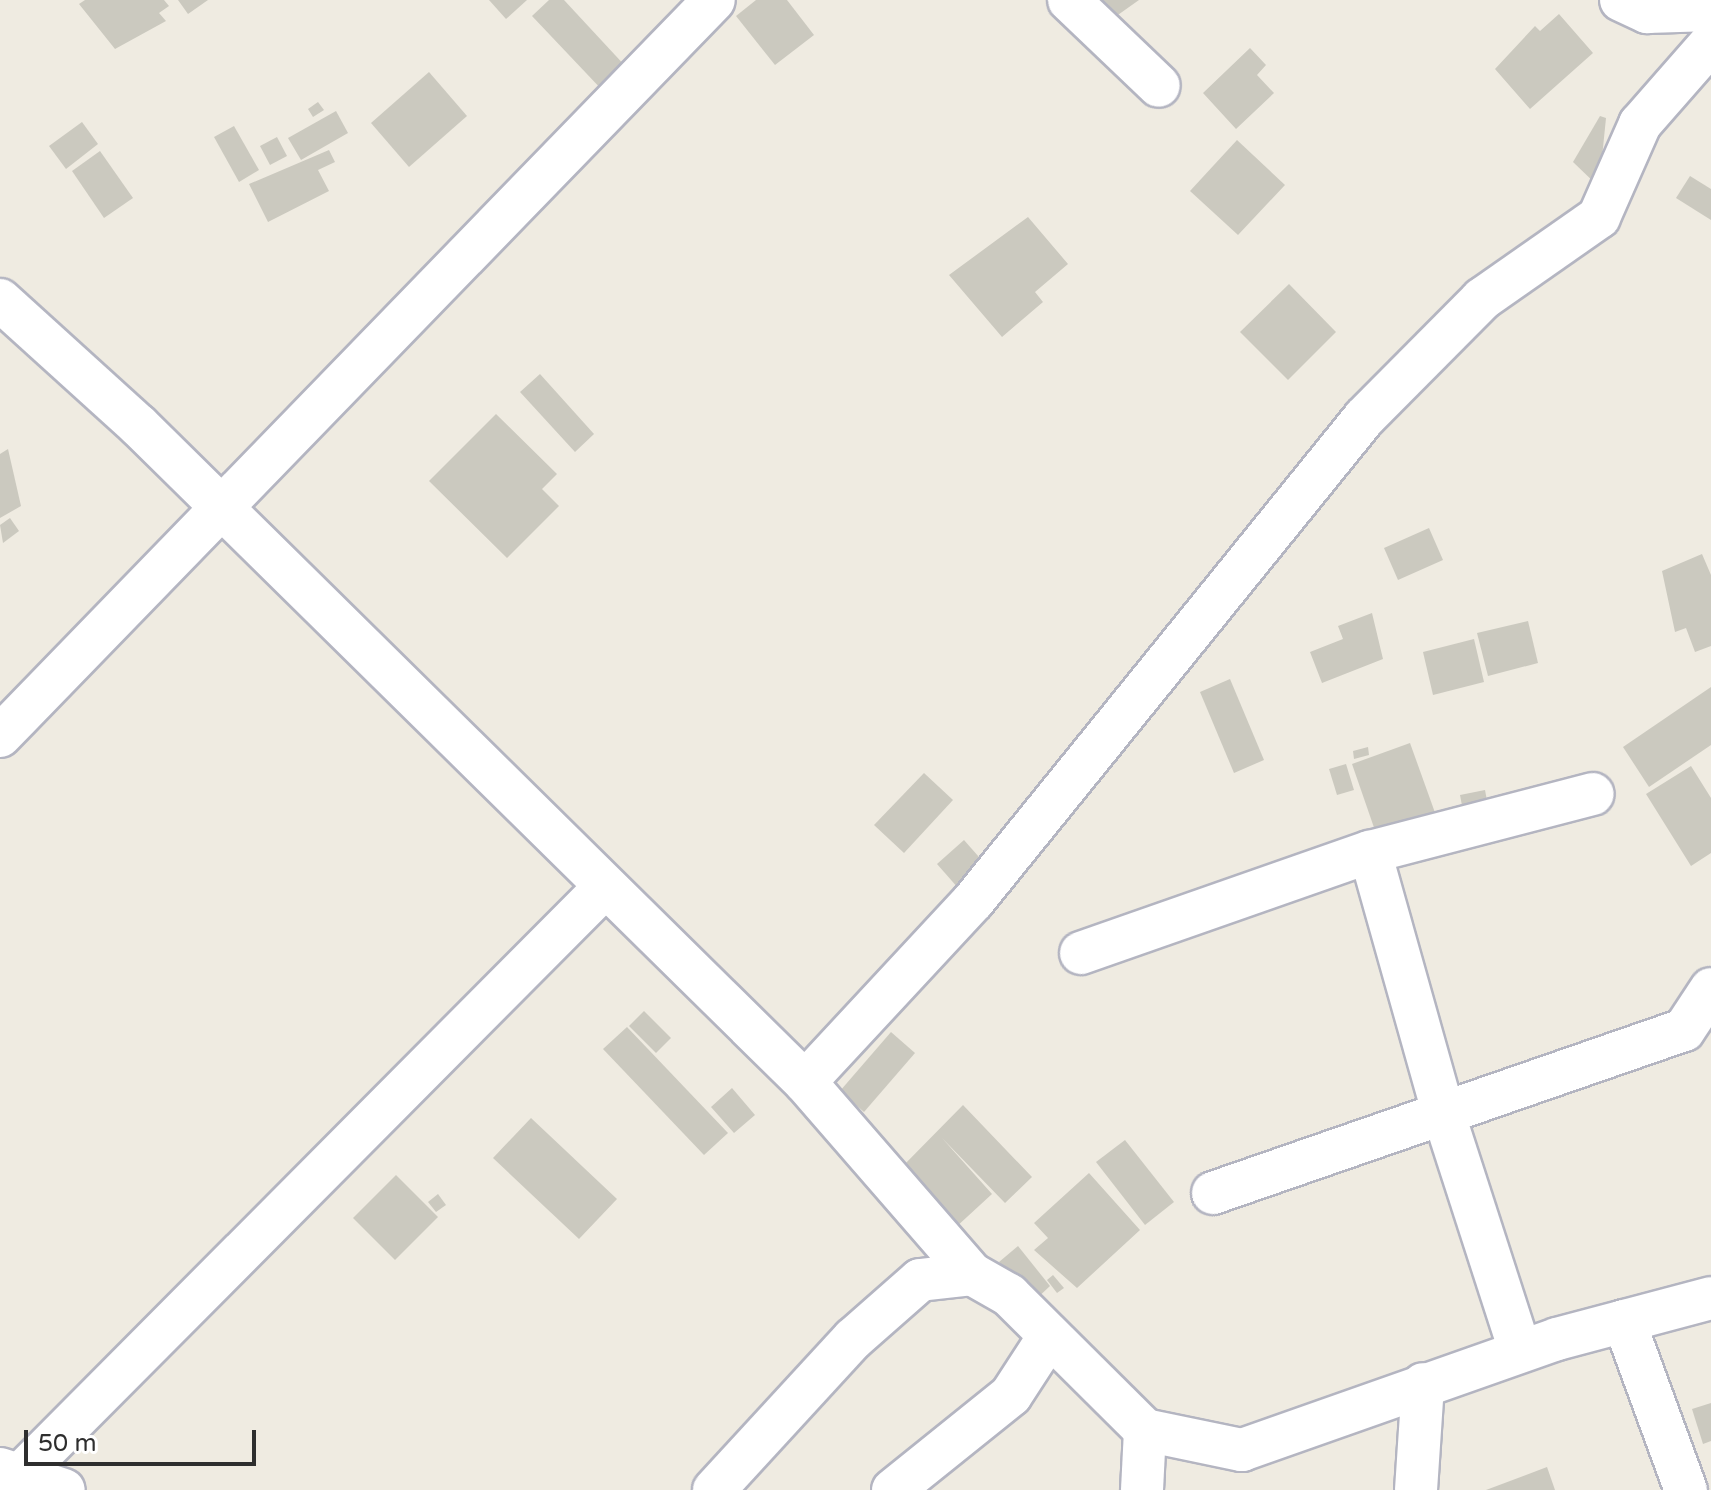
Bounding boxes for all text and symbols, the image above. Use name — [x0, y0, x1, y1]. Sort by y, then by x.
scale bar — [28, 1414, 260, 1464]
text: 50 m — [38, 1429, 96, 1458]

